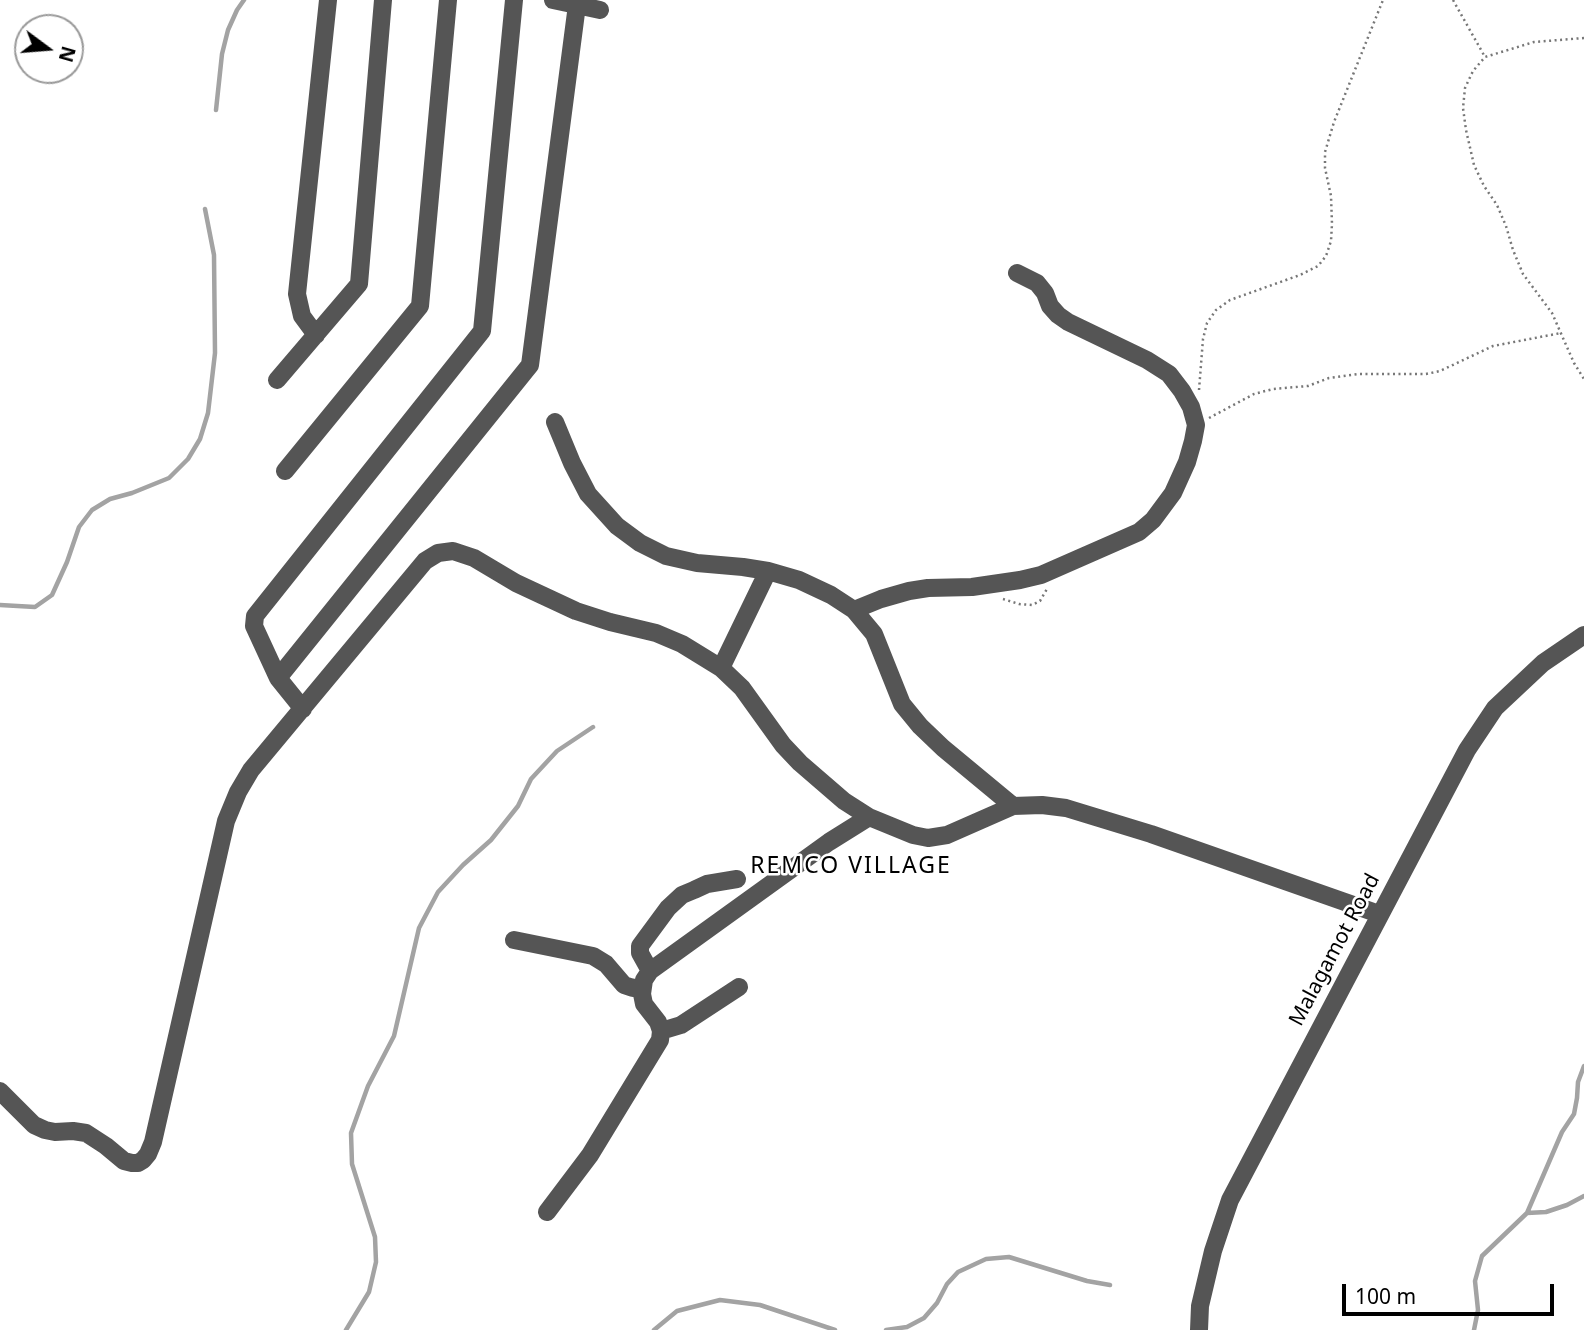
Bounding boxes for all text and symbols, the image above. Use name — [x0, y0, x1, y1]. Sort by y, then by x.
north arrow — [14, 14, 84, 84]
text: N — [53, 43, 82, 65]
district label: REMCO VILLAGE — [752, 852, 950, 880]
street label: Malagamot Road — [1284, 870, 1386, 1030]
scale bar — [1346, 1270, 1558, 1314]
text: 100 m — [1355, 1282, 1416, 1310]

